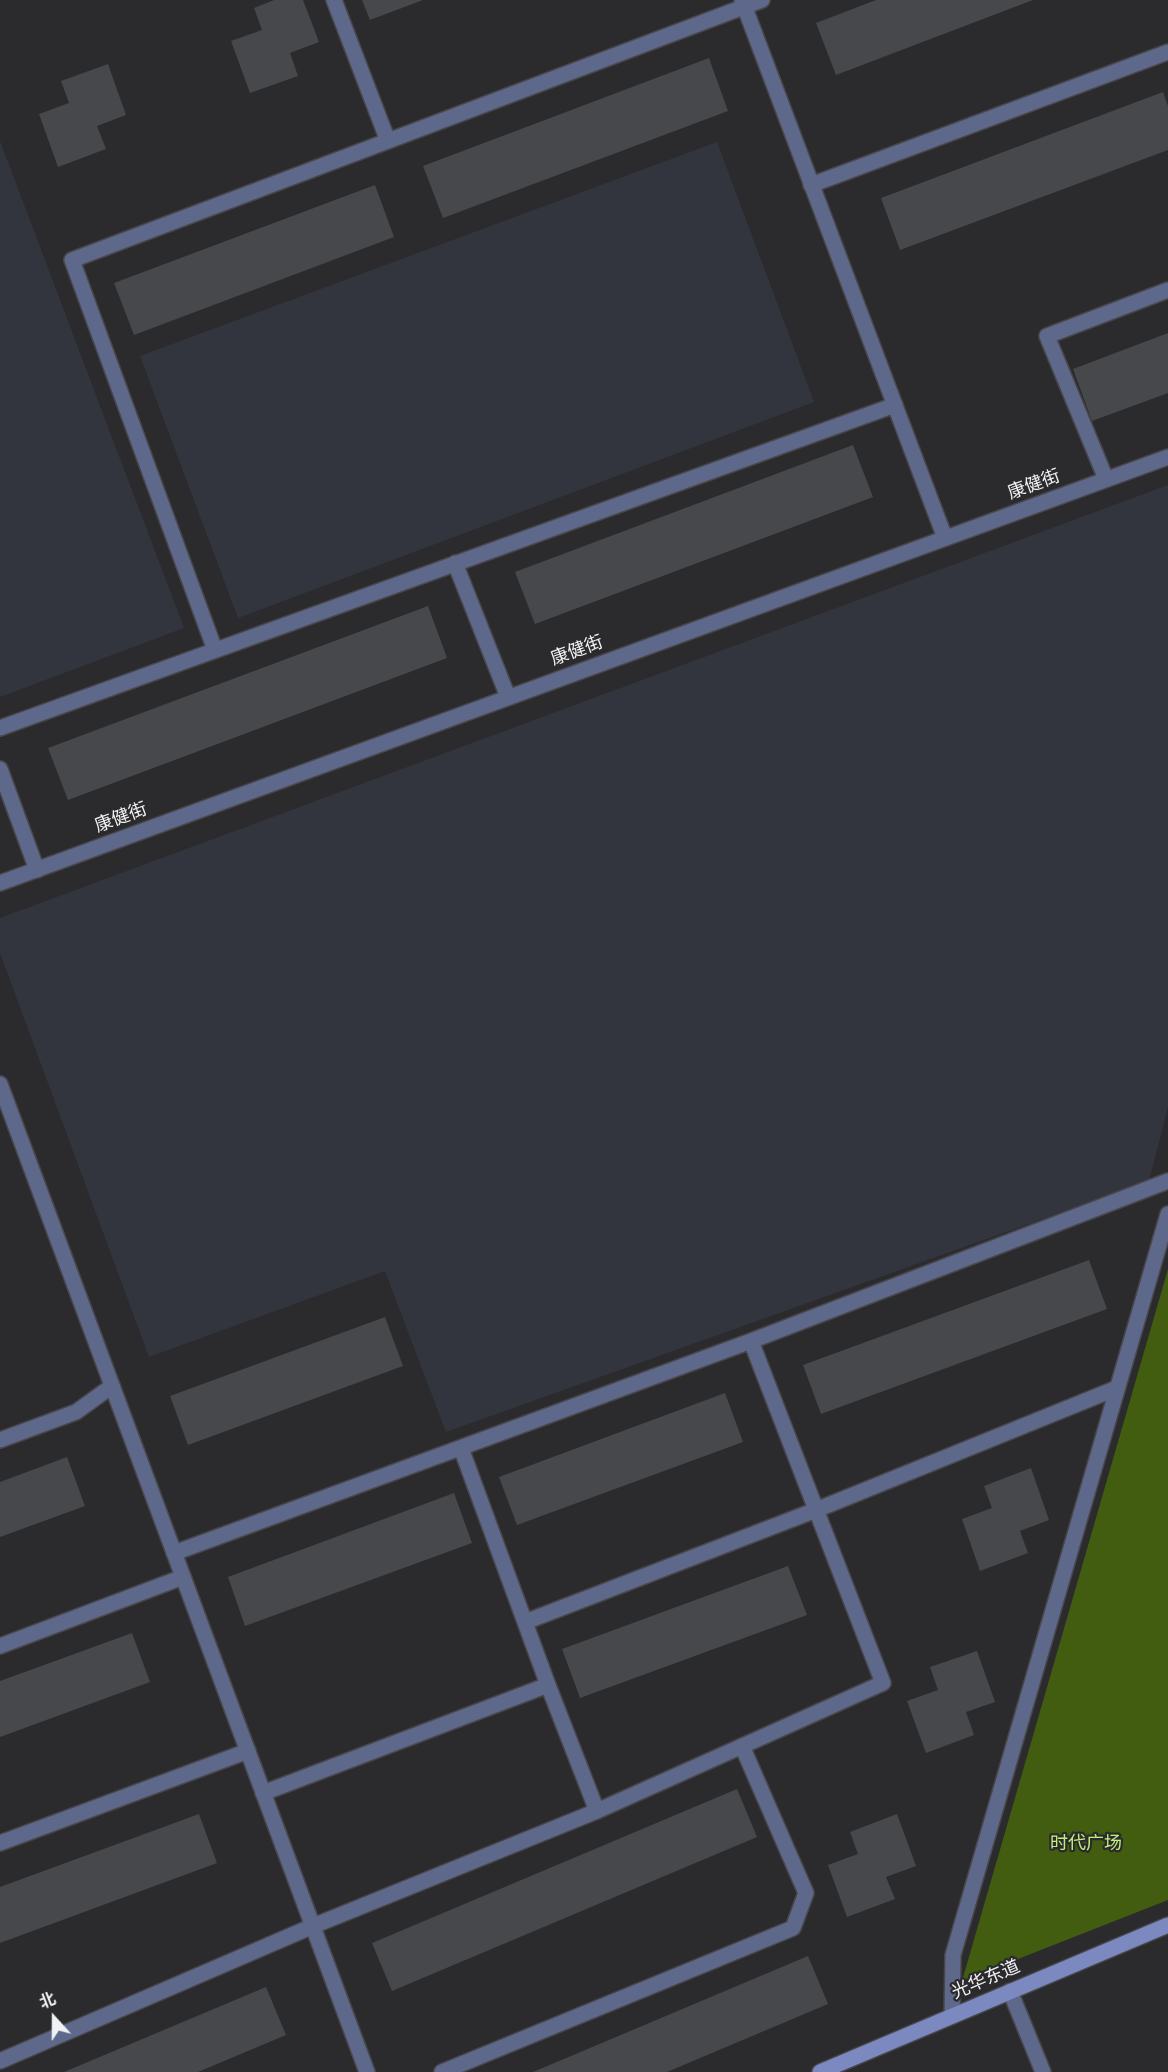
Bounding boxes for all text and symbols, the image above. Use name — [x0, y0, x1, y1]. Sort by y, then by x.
street label: 康健街 — [1005, 466, 1063, 504]
street label: 康健街 — [548, 632, 606, 670]
street label: 康健街 — [92, 799, 150, 837]
park label: 时代广场 — [1050, 1833, 1122, 1855]
street label: 光华东道 — [949, 1956, 1023, 2004]
north arrow — [24, 1988, 84, 2048]
text: 北 — [37, 1990, 58, 2012]

